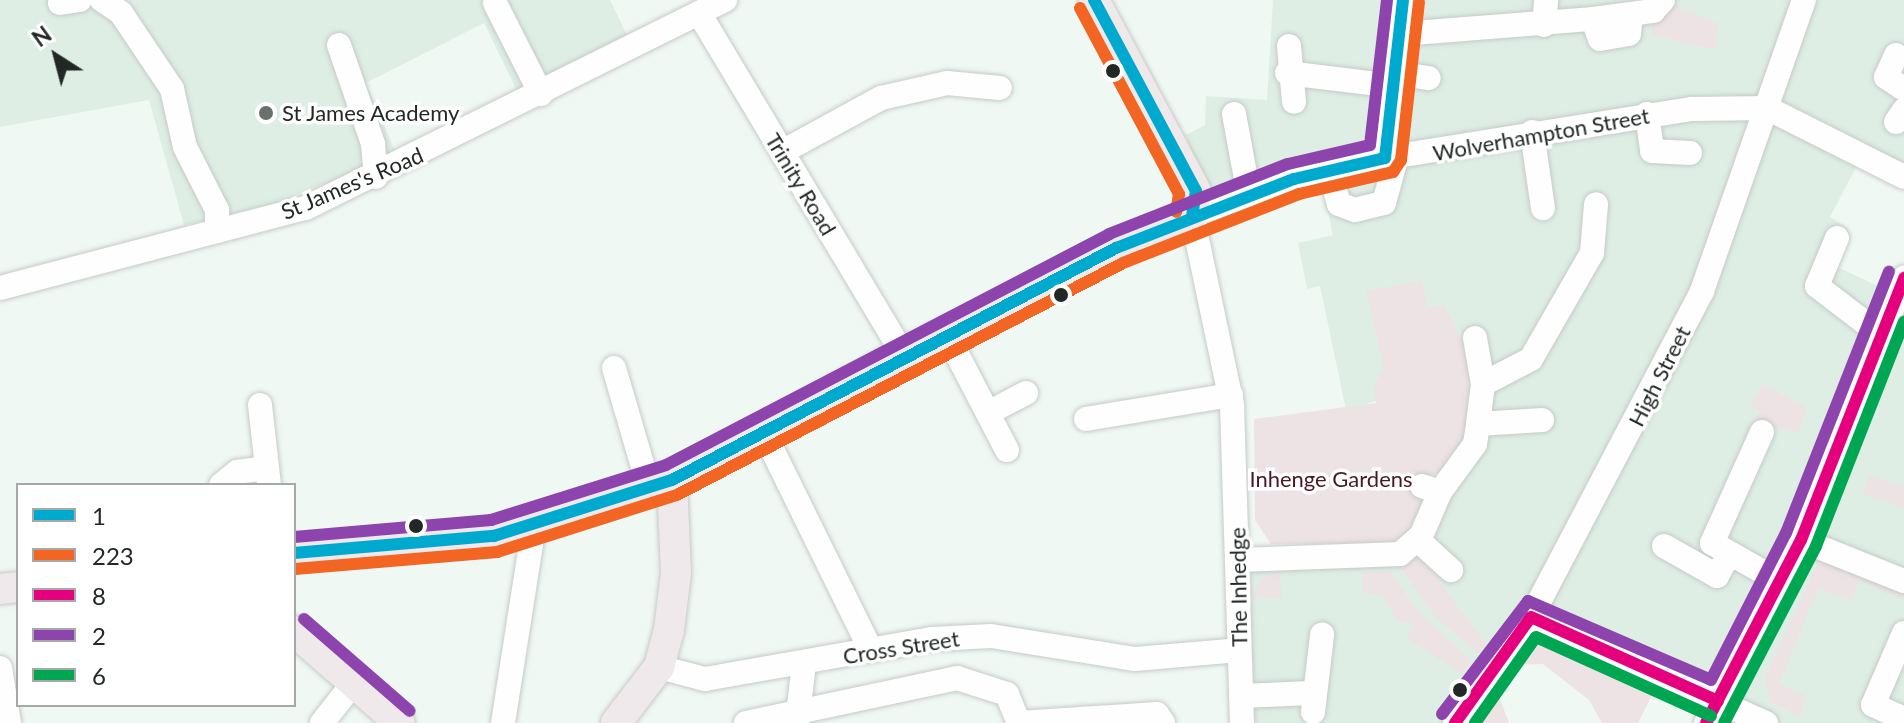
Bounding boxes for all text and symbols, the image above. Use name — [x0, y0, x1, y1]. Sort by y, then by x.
north arrow — [16, 16, 96, 96]
text: N — [27, 20, 56, 52]
unlabelled marker — [1105, 63, 1121, 79]
place label: St James Academy — [282, 100, 461, 126]
street label: Wolverhampton Street — [1431, 102, 1651, 166]
marker: St James Academy — [257, 104, 275, 122]
street label: Trinity Road — [760, 128, 842, 240]
street label: St James's Road — [277, 141, 427, 225]
unlabelled marker — [1053, 287, 1069, 303]
street label: High Street — [1622, 321, 1696, 431]
park label: Inhenge Gardens — [1249, 466, 1413, 492]
legend — [16, 483, 296, 707]
text: 1 — [92, 501, 106, 530]
unlabelled marker — [408, 518, 424, 534]
street label: The Inhedge — [1224, 527, 1252, 647]
text: 223 — [92, 541, 134, 570]
text: 8 — [92, 581, 106, 610]
text: 2 — [92, 621, 106, 650]
street label: Cross Street — [841, 625, 961, 669]
text: 6 — [92, 661, 106, 690]
unlabelled marker — [1452, 682, 1468, 698]

